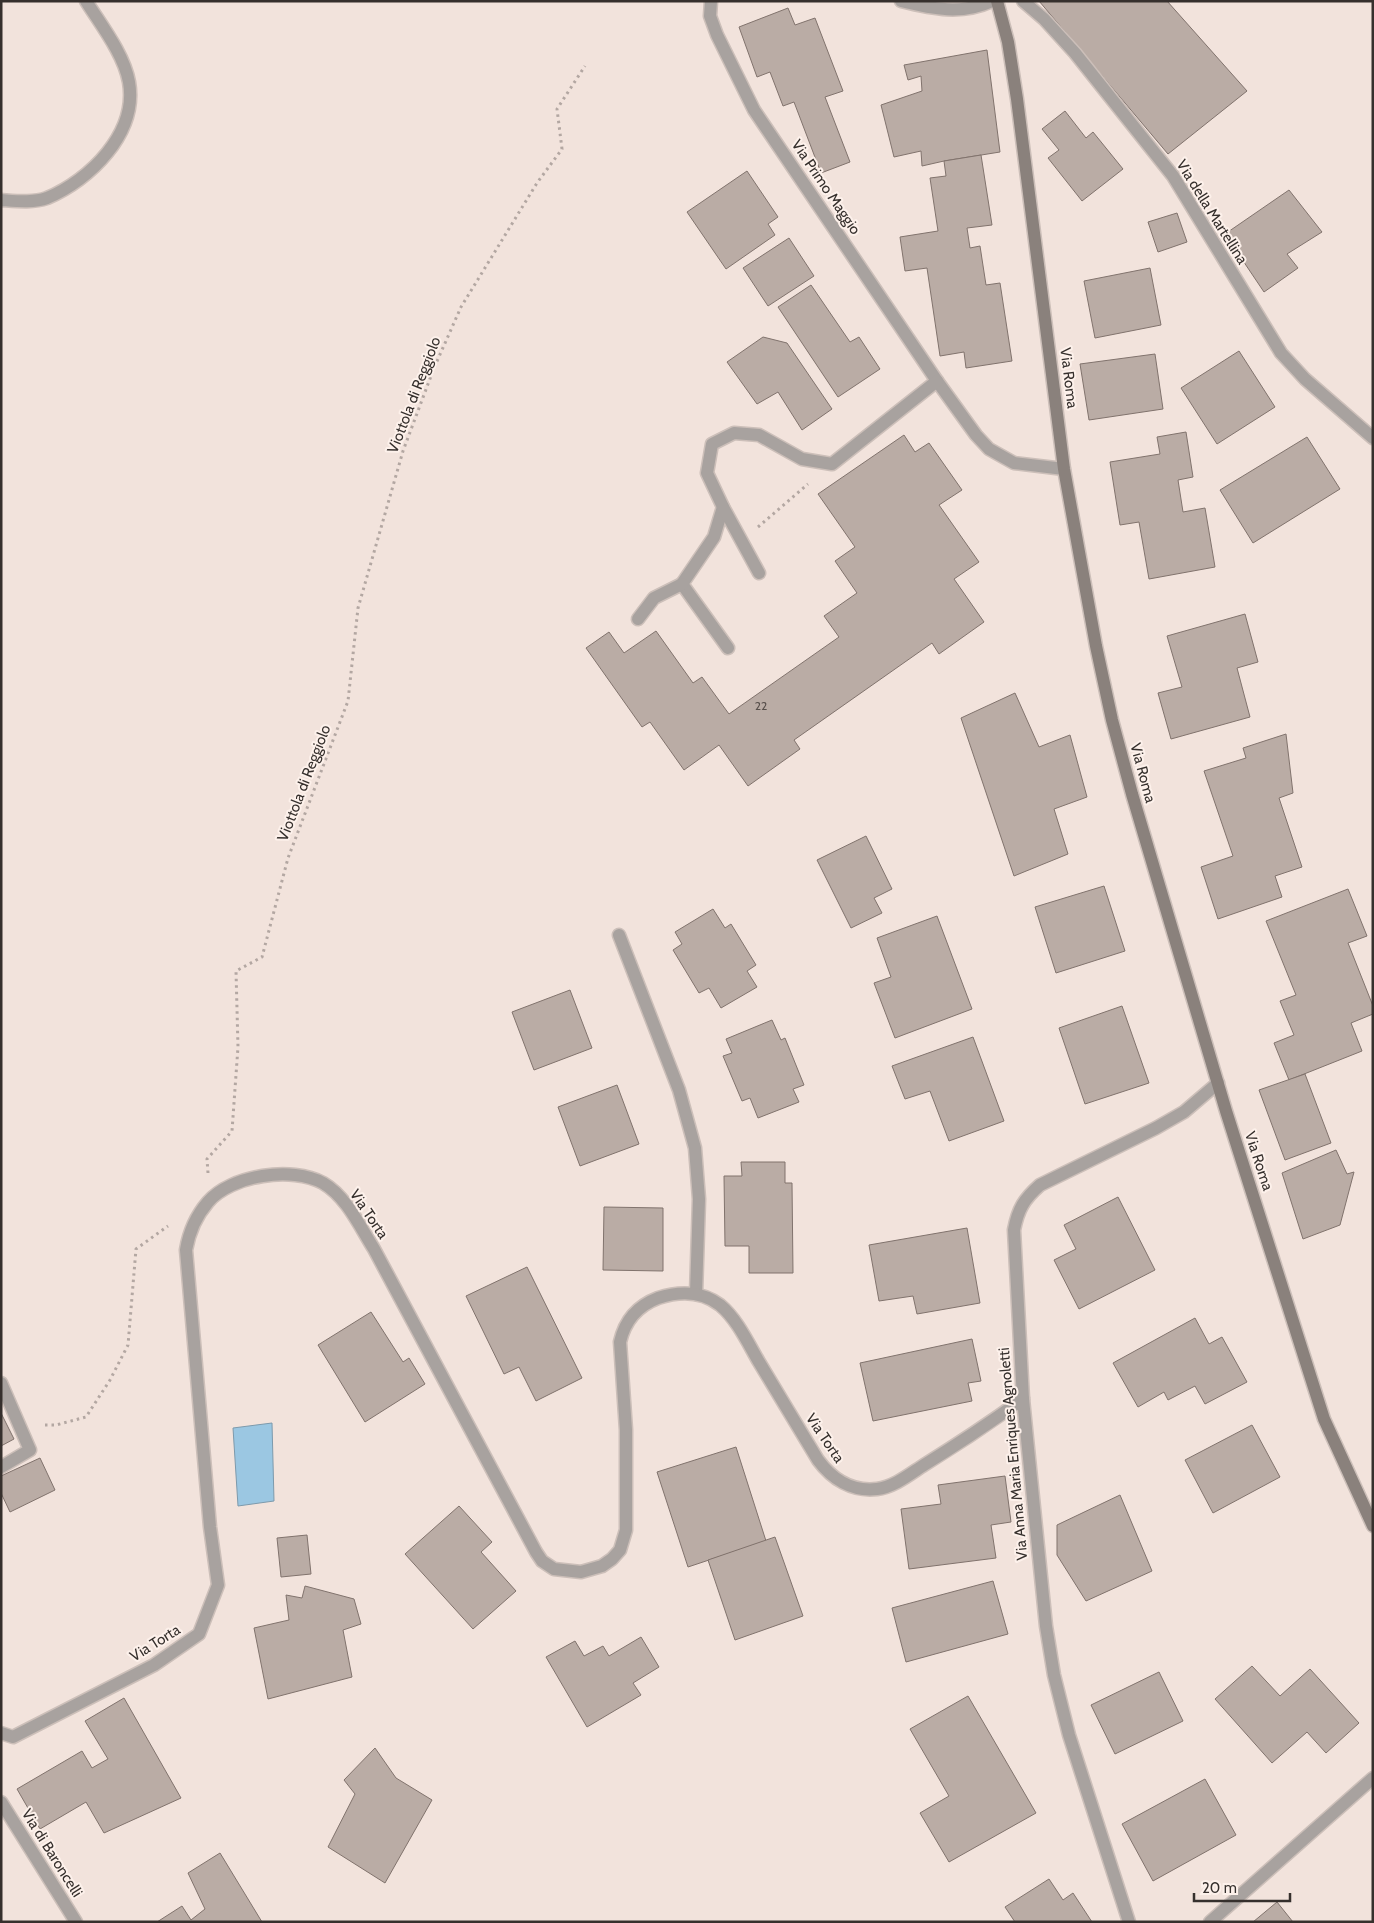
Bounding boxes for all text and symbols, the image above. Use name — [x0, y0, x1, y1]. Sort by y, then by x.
street label: Via Primo Maggio — [788, 136, 864, 238]
street label: Via della Martellina — [1173, 156, 1252, 268]
street label: Viottola di Reggiolo — [384, 334, 444, 456]
street label: Via Roma — [1056, 347, 1082, 410]
house number: 22 — [755, 698, 767, 713]
street label: Viottola di Reggiolo — [274, 722, 334, 844]
street label: Via Roma — [1126, 741, 1160, 806]
street label: Via Roma — [1241, 1129, 1277, 1194]
street label: Via Torta — [346, 1186, 392, 1243]
street label: Via Anna Maria Enriques Agnoletti — [995, 1347, 1031, 1561]
street label: Via Torta — [802, 1410, 848, 1467]
street label: Via Torta — [127, 1620, 184, 1665]
street label: Via di Baroncelli — [18, 1806, 86, 1900]
scale bar — [1194, 1870, 1290, 1902]
text: 20 m — [1202, 1879, 1237, 1897]

